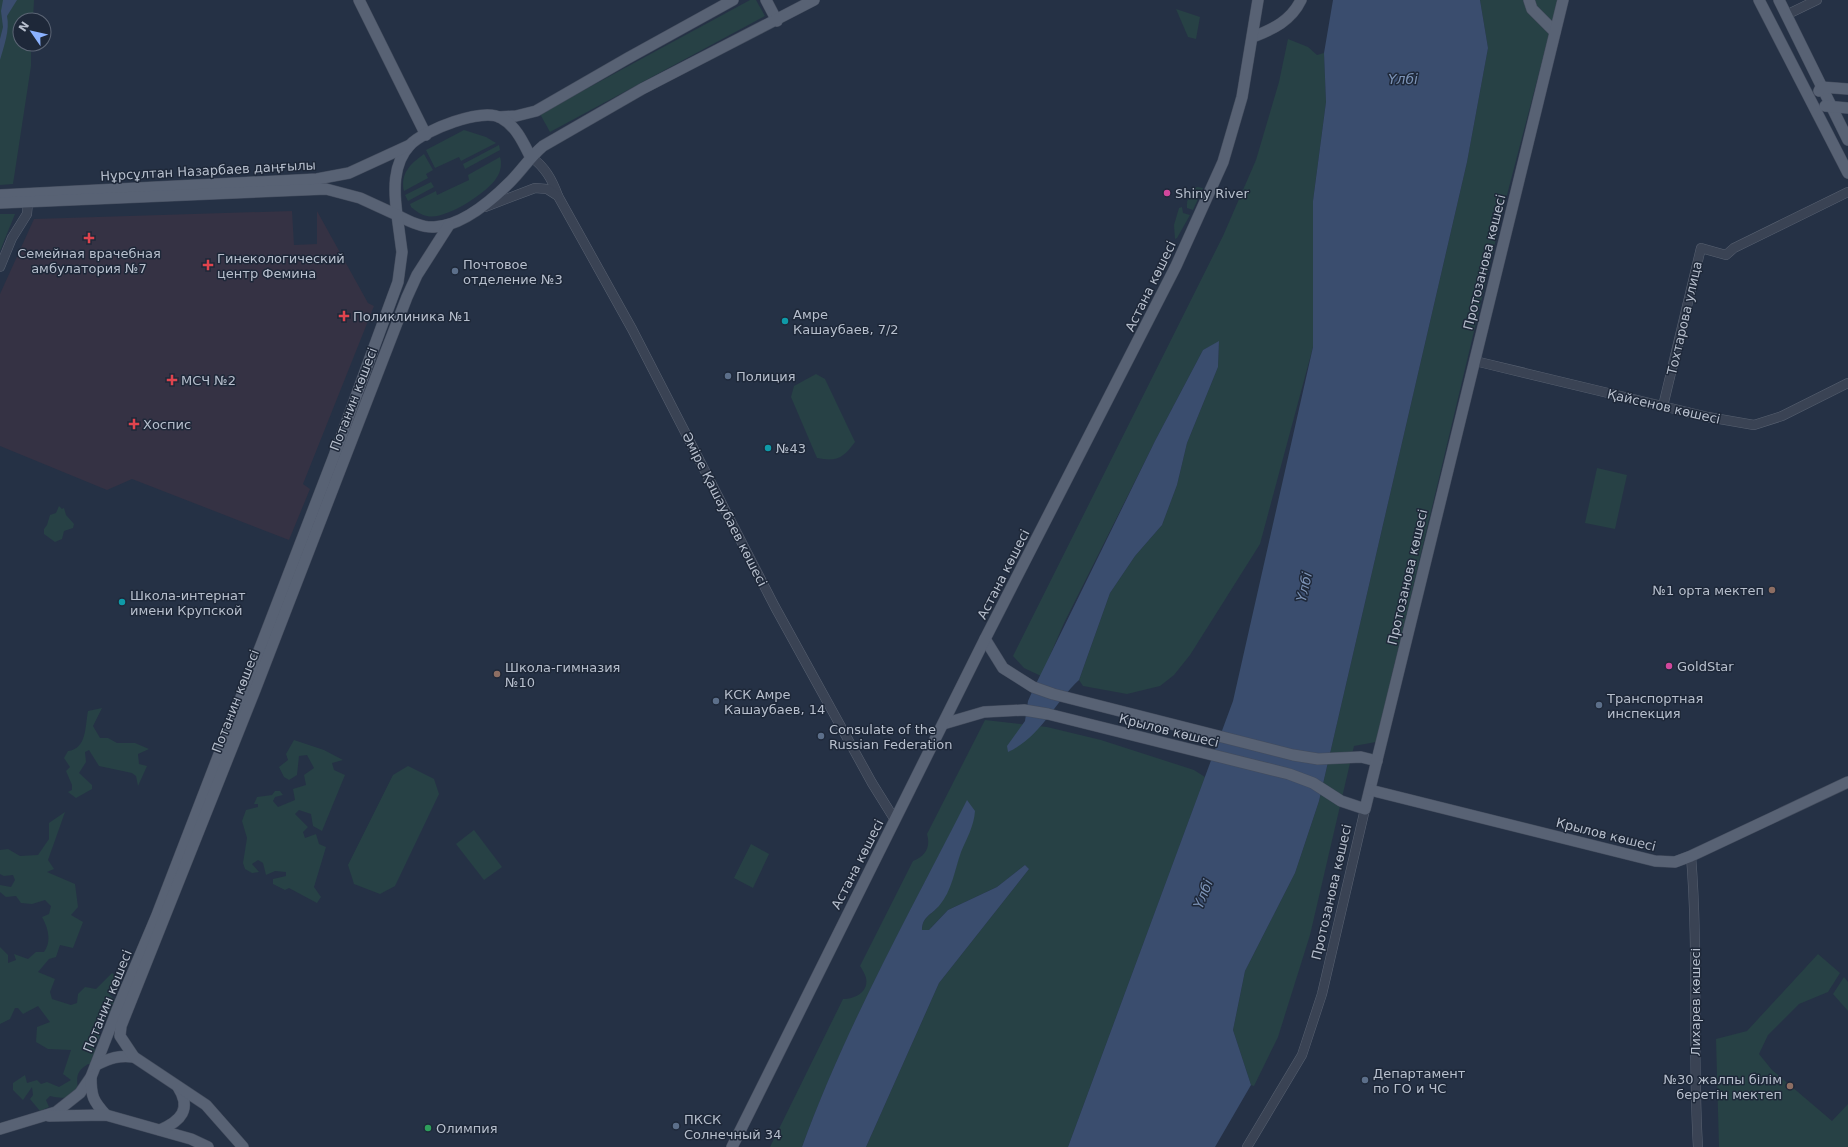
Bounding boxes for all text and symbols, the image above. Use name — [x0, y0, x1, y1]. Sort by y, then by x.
north arrow — [12, 12, 52, 52]
text: N — [16, 19, 32, 34]
water label: Үлбі — [1388, 71, 1418, 87]
street label: Нұрсұлтан Назарбаев даңғылы — [100, 157, 316, 184]
place label: Shiny River — [1175, 186, 1250, 201]
marker: Shiny River — [1162, 188, 1172, 198]
street label: Протозанова көшесі — [1460, 193, 1509, 331]
marker: Семейная врачебная амбулатория №7 — [83, 232, 95, 244]
street label: Астана көшесі — [1122, 239, 1179, 334]
place label: Семейная врачебная амбулатория №7 — [17, 246, 161, 276]
place label: Гинекологический центр Фемина — [217, 251, 345, 281]
place label: Почтовое отделение №3 — [463, 257, 563, 287]
marker: Гинекологический центр Фемина — [202, 259, 214, 271]
street label: Тохтарова улица — [1664, 260, 1705, 377]
marker: Почтовое отделение №3 — [450, 266, 460, 276]
place label: Амре Кашаубаев, 7/2 — [793, 307, 899, 337]
place label: Поликлиника №1 — [353, 309, 471, 324]
marker: Поликлиника №1 — [338, 310, 350, 322]
marker: Амре Кашаубаев, 7/2 — [780, 316, 790, 326]
street label: Потанин көшесі — [327, 345, 380, 453]
place label: Полиция — [736, 369, 796, 384]
marker: Полиция — [723, 371, 733, 381]
place label: МСЧ №2 — [181, 373, 236, 388]
marker: МСЧ №2 — [166, 374, 178, 386]
street label: Қайсенов көшесі — [1606, 386, 1722, 427]
place label: Хоспис — [143, 417, 191, 432]
marker: Хоспис — [128, 418, 140, 430]
street label: Әміре Қашаубаев көшесі — [679, 430, 770, 589]
place label: №43 — [776, 441, 806, 456]
marker: №43 — [763, 443, 773, 453]
street label: Протозанова көшесі — [1385, 508, 1430, 647]
street label: Астана көшесі — [974, 527, 1033, 622]
water label: Үлбі — [1293, 570, 1315, 603]
place label: №1 орта мектеп — [1652, 583, 1764, 598]
marker: №1 орта мектеп — [1767, 585, 1777, 595]
place label: Школа-интернат имени Крупской — [130, 588, 246, 618]
marker: Школа-интернат имени Крупской — [117, 597, 127, 607]
street label: Потанин көшесі — [209, 647, 262, 755]
place label: GoldStar — [1677, 659, 1734, 674]
place label: Школа-гимназия №10 — [505, 660, 620, 690]
marker: GoldStar — [1664, 661, 1674, 671]
marker: Школа-гимназия №10 — [492, 669, 502, 679]
place label: КСК Амре Кашаубаев, 14 — [724, 687, 825, 717]
place label: Транспортная инспекция — [1606, 691, 1703, 721]
marker: КСК Амре Кашаубаев, 14 — [711, 696, 721, 706]
marker: Транспортная инспекция — [1594, 700, 1604, 710]
street label: Крылов көшесі — [1117, 711, 1220, 750]
place label: Consulate of the Russian Federation — [829, 722, 952, 752]
marker: Consulate of the Russian Federation — [816, 731, 826, 741]
street label: Крылов көшесі — [1554, 815, 1657, 854]
street label: Астана көшесі — [828, 817, 887, 912]
street label: Протозанова көшесі — [1309, 823, 1354, 962]
water label: Үлбі — [1190, 877, 1216, 911]
street label: Потанин көшесі — [80, 948, 135, 1055]
street label: Лихарев көшесі — [1688, 948, 1703, 1056]
place label: Департамент по ГО и ЧС — [1373, 1066, 1466, 1096]
place label: №30 жалпы білім беретін мектеп — [1664, 1072, 1782, 1102]
marker: Департамент по ГО и ЧС — [1360, 1075, 1370, 1085]
marker: №30 жалпы білім беретін мектеп — [1785, 1081, 1795, 1091]
place label: ПКСК Солнечный 34 — [684, 1112, 781, 1142]
place label: Олимпия — [436, 1121, 498, 1136]
marker: ПКСК Солнечный 34 — [671, 1121, 681, 1131]
marker: Олимпия — [423, 1123, 433, 1133]

